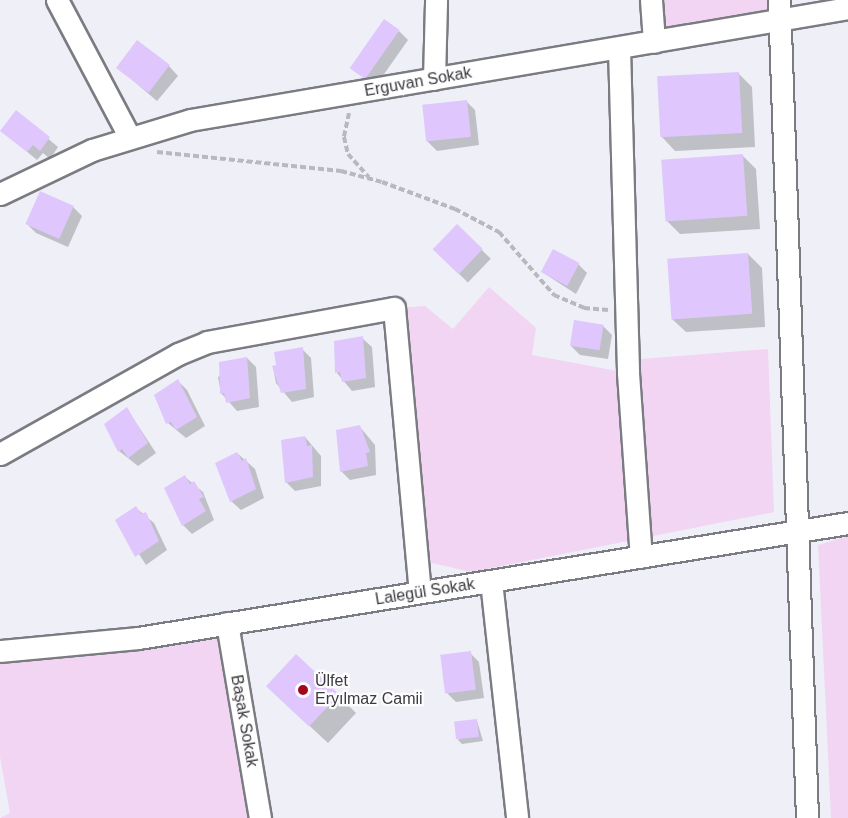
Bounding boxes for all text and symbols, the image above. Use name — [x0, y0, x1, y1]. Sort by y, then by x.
street label: Erguvan Sokak — [363, 63, 473, 101]
street label: Lalegül Sokak — [374, 575, 476, 609]
place label: Ülfet Eryılmaz Camii — [315, 671, 423, 709]
street label: Başak Sokak — [226, 673, 262, 769]
marker: Ülfet Eryılmaz Camii — [296, 683, 310, 697]

